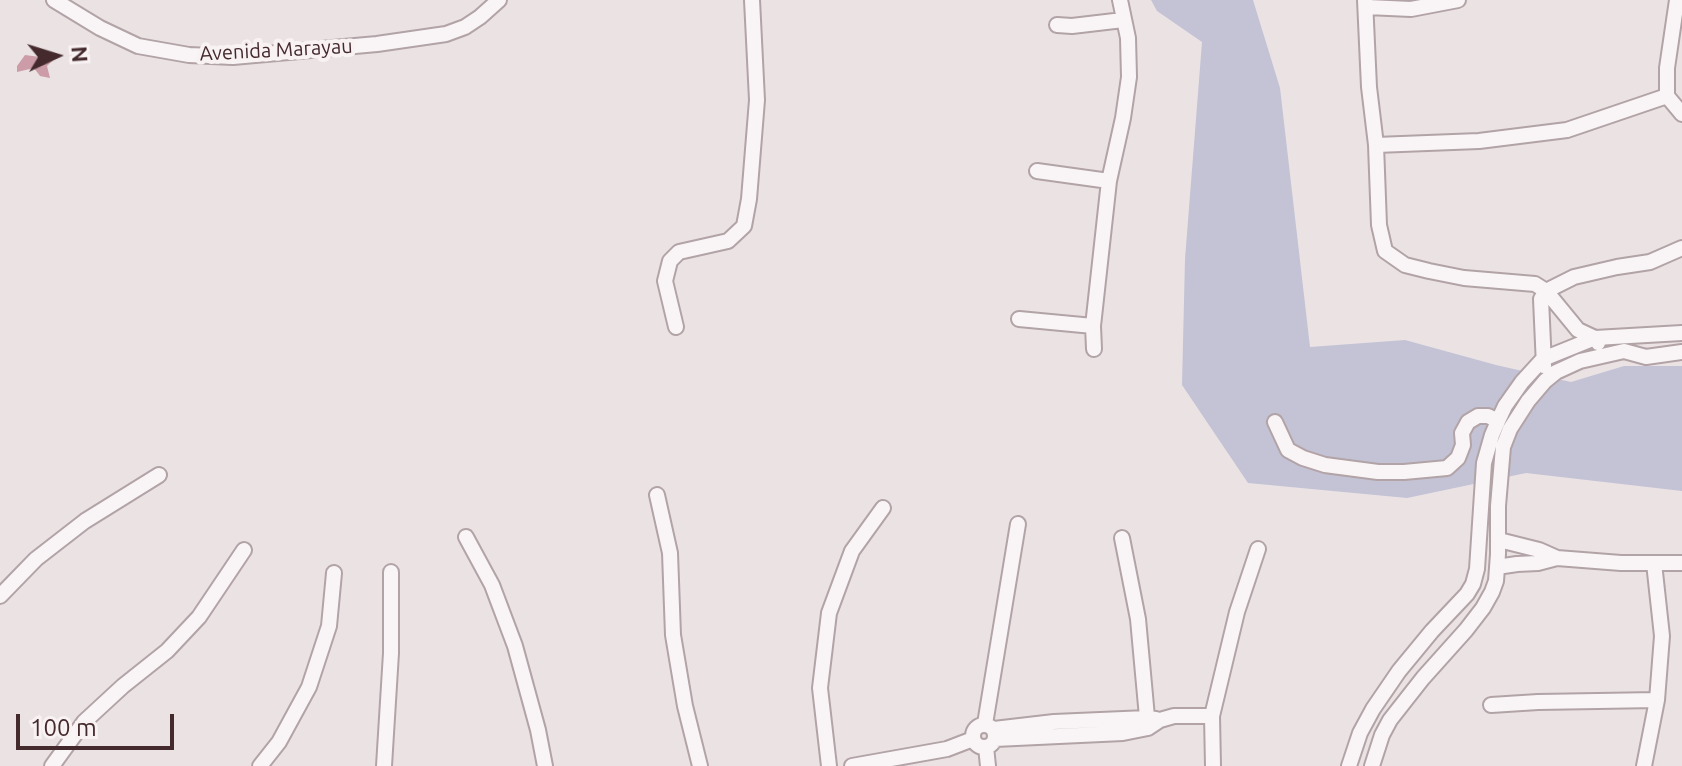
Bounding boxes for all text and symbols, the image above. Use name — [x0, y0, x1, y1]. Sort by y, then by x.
north arrow — [16, 16, 96, 96]
street label: Avenida Marayau — [199, 34, 353, 66]
text: N — [67, 45, 93, 63]
scale bar — [20, 698, 178, 748]
text: 100 m — [30, 714, 97, 741]

